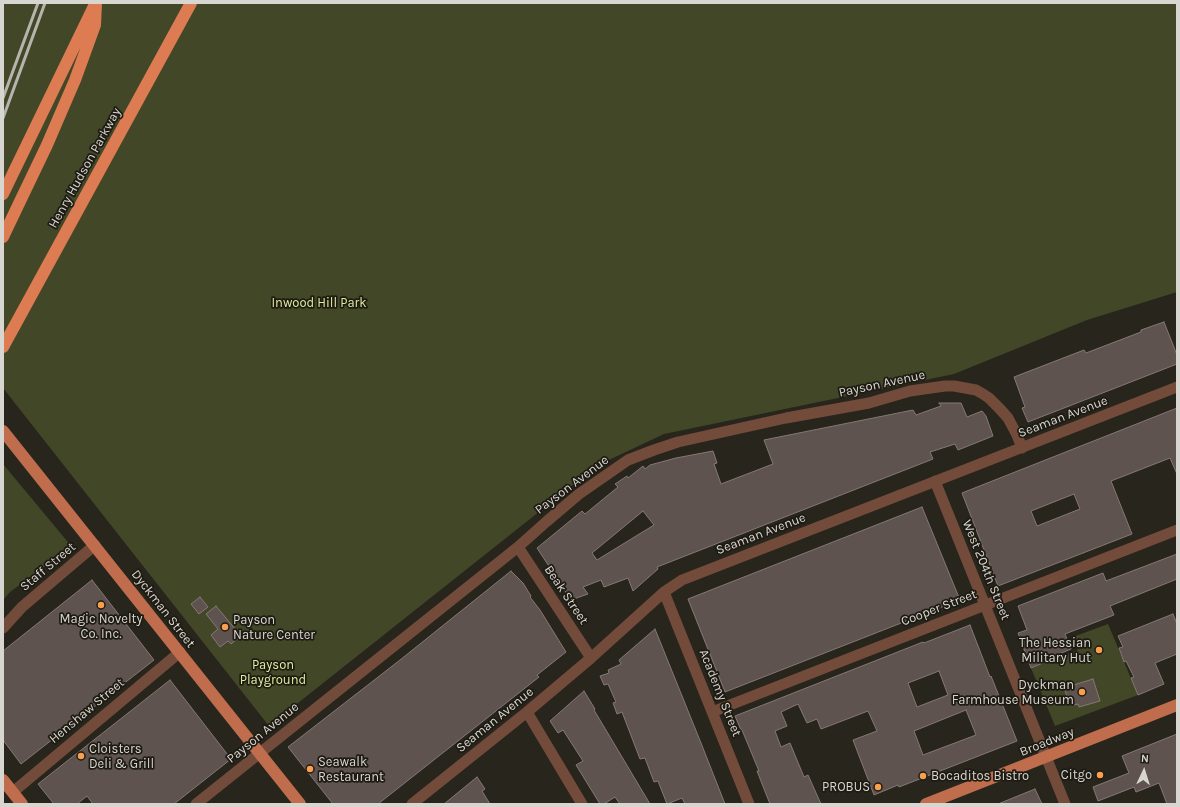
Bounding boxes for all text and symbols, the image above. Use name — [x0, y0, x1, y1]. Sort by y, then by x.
street label: Henry Hudson Parkway — [45, 105, 125, 231]
park label: Inwood Hill Park — [271, 295, 367, 311]
street label: Payson Avenue — [837, 367, 927, 401]
street label: Seaman Avenue — [1016, 393, 1110, 441]
street label: Payson Avenue — [532, 452, 612, 518]
street label: Seaman Avenue — [714, 510, 808, 558]
street label: West 204th Street — [959, 518, 1013, 622]
street label: Staff Street — [17, 539, 79, 595]
street label: Beak Street — [541, 562, 591, 628]
street label: Dyckman Street — [128, 567, 198, 651]
street label: Cooper Street — [899, 586, 979, 630]
marker: Magic Novelty Co. Inc. — [96, 600, 106, 610]
place label: Magic Novelty Co. Inc. — [60, 611, 142, 642]
place label: Payson Nature Center — [233, 612, 315, 643]
marker: Payson Nature Center — [220, 622, 230, 632]
place label: The Hessian Military Hut — [1019, 635, 1091, 666]
marker: The Hessian Military Hut — [1094, 645, 1104, 655]
street label: Academy Street — [695, 647, 745, 739]
park label: Payson Playground — [240, 657, 306, 688]
street label: Henshaw Street — [46, 675, 128, 747]
place label: Dyckman Farmhouse Museum — [952, 677, 1074, 708]
street label: Seaman Avenue — [453, 684, 537, 756]
marker: Dyckman Farmhouse Museum — [1077, 687, 1087, 697]
street label: Payson Avenue — [224, 699, 302, 767]
street label: Broadway — [1017, 724, 1077, 760]
place label: Cloisters Deli & Grill — [89, 741, 154, 772]
marker: Cloisters Deli & Grill — [76, 751, 86, 761]
north arrow — [1124, 751, 1164, 791]
text: N — [1140, 752, 1149, 765]
place label: Seawalk Restaurant — [318, 754, 384, 785]
marker: Seawalk Restaurant — [305, 764, 315, 774]
place label: Citgo — [1061, 767, 1092, 783]
place label: Bocaditos Bistro — [931, 768, 1029, 784]
marker: Citgo — [1095, 770, 1105, 780]
marker: Bocaditos Bistro — [918, 771, 928, 781]
place label: PROBUS — [822, 779, 870, 795]
marker: PROBUS — [873, 782, 883, 792]

